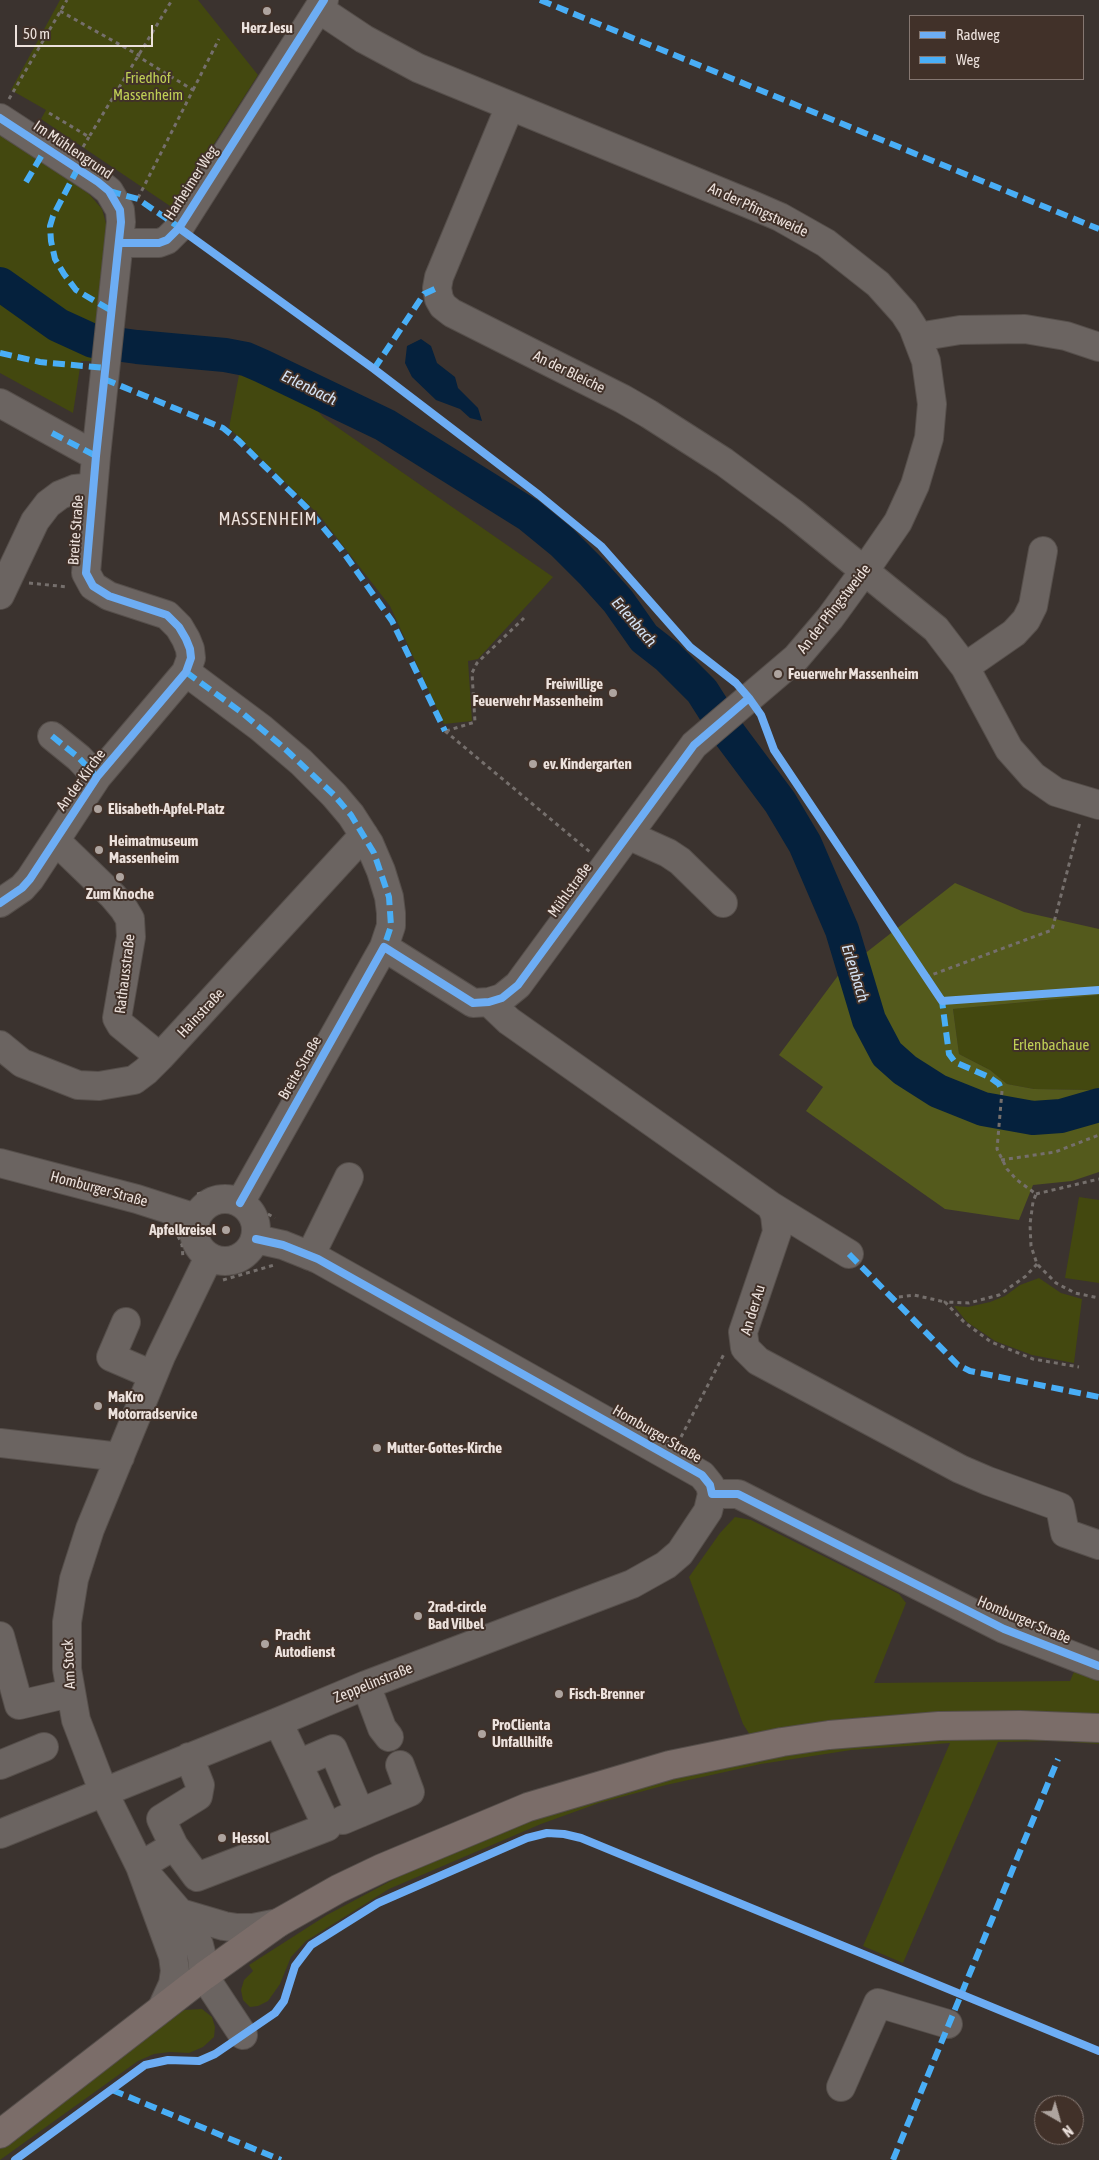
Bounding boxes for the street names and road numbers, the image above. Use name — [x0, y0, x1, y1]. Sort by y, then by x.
street label: Im Mühlengrund — [30, 117, 116, 183]
street label: Harheimer Weg — [160, 142, 222, 224]
street label: An der Pfingstweide — [705, 179, 811, 241]
street label: An der Bleiche — [530, 347, 608, 397]
street label: Breite Straße — [65, 494, 87, 566]
street label: An der Pfingstweide — [794, 561, 874, 657]
street label: An der Kirche — [53, 746, 109, 814]
street label: Mühlstraße — [544, 859, 596, 921]
street label: Rathausstraße — [111, 933, 139, 1015]
street label: Hainstraße — [174, 985, 228, 1041]
street label: Breite Straße — [275, 1033, 325, 1103]
street label: Homburger Straße — [48, 1167, 150, 1211]
street label: An der Au — [737, 1283, 769, 1337]
street label: Homburger Straße — [609, 1401, 705, 1467]
street label: Homburger Straße — [974, 1592, 1074, 1648]
street label: Am Stock — [59, 1639, 79, 1689]
street label: Zeppelinstraße — [331, 1659, 415, 1707]

